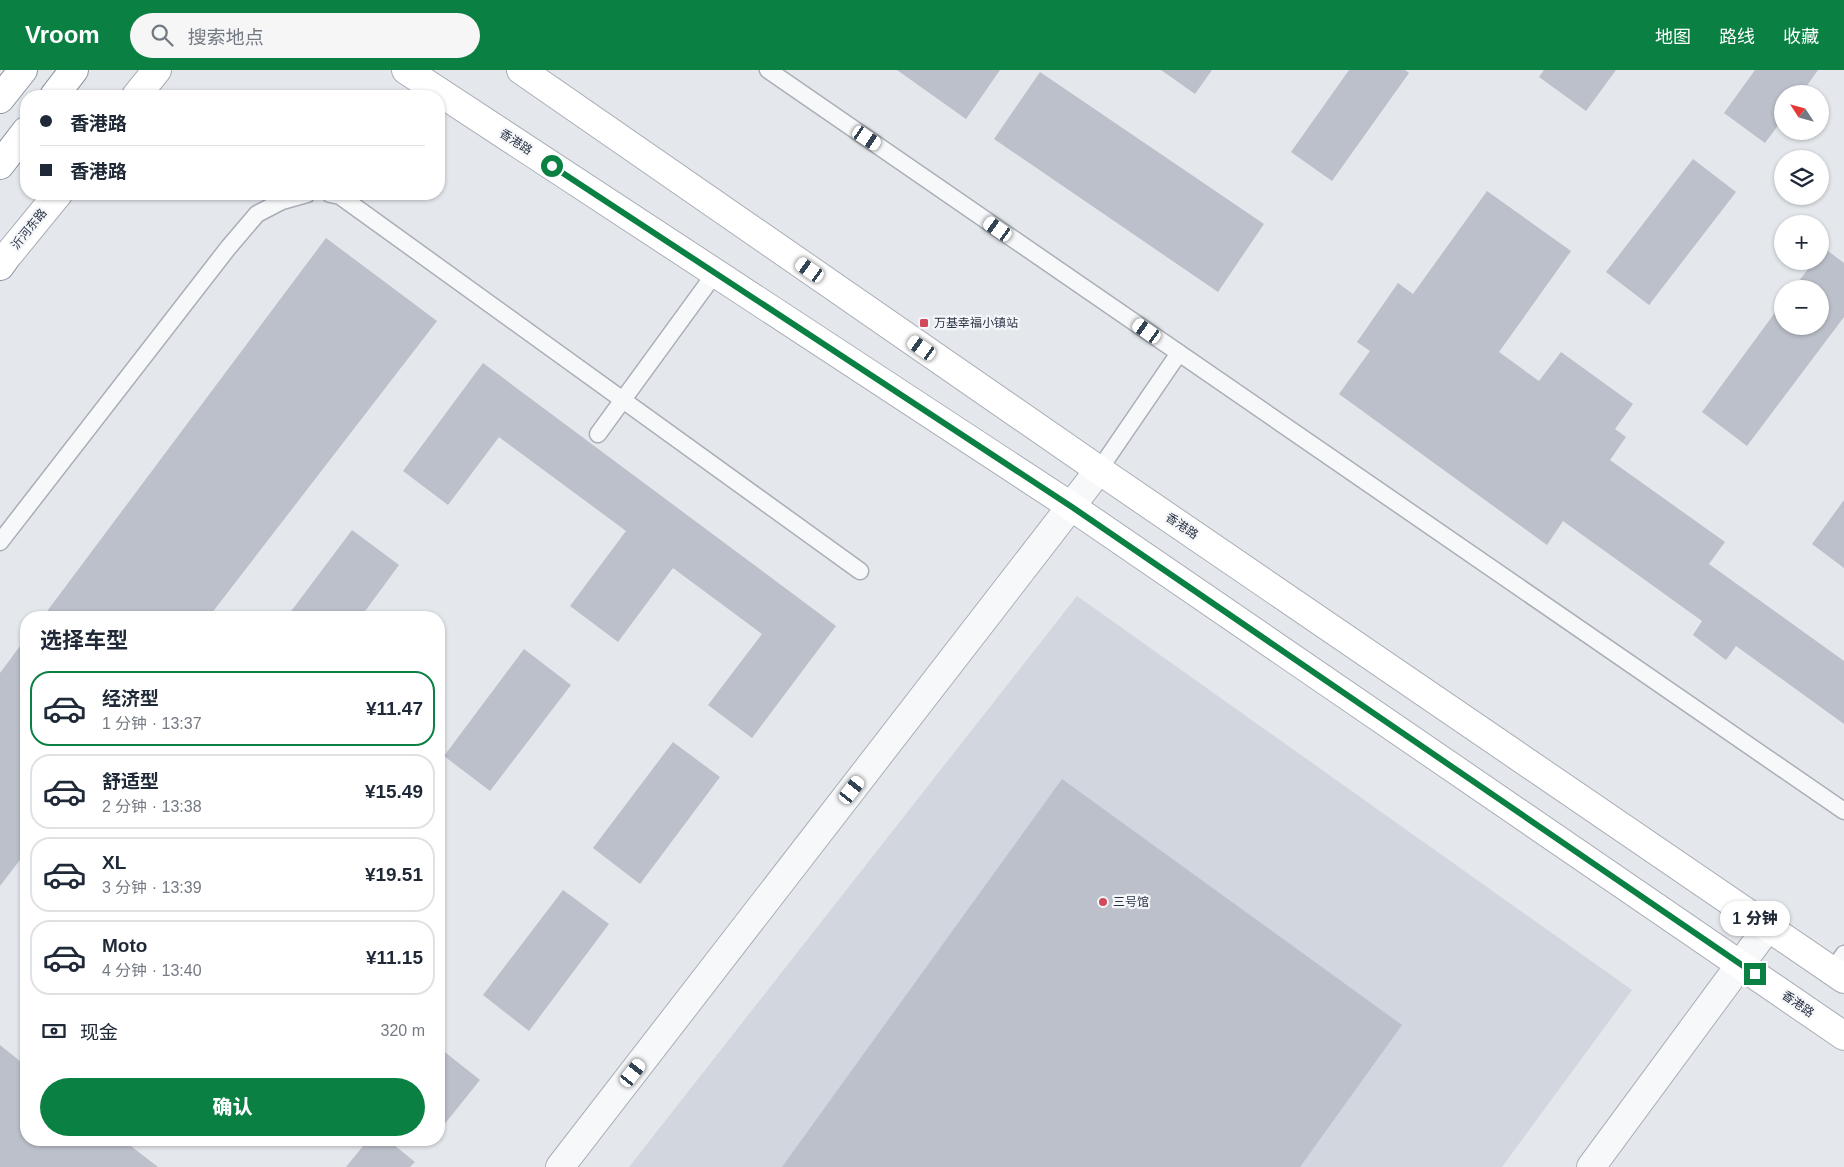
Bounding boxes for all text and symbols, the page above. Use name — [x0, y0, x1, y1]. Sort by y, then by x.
search box — [130, 13, 480, 58]
text: Vroom — [25, 21, 100, 48]
icon: search — [148, 21, 176, 49]
text: 搜索地点 — [188, 27, 264, 48]
text: 地图 — [1655, 27, 1691, 47]
text: 路线 — [1719, 27, 1755, 47]
text: 收藏 — [1783, 27, 1819, 47]
north arrow — [1774, 85, 1829, 140]
map controls — [1774, 85, 1829, 335]
text: 香港路 — [70, 113, 127, 134]
car — [850, 123, 883, 153]
street label: 香港路 — [497, 126, 535, 158]
button: layers — [1774, 150, 1829, 205]
route start — [541, 155, 563, 177]
text: 香港路 — [70, 161, 127, 182]
street label: 沂河东路 — [8, 206, 50, 252]
car — [981, 214, 1014, 244]
button: + — [1774, 215, 1829, 270]
car — [793, 255, 826, 285]
button: − — [1774, 280, 1829, 335]
place label: 万基幸福小镇站 — [934, 316, 1018, 330]
car — [1130, 316, 1163, 346]
marker: 万基幸福小镇站 — [918, 317, 930, 329]
car — [905, 333, 938, 363]
street label: 香港路 — [1163, 510, 1201, 542]
text: 选择车型 — [40, 628, 128, 653]
icon: car — [42, 686, 87, 731]
text: 经济型 — [102, 688, 159, 709]
text: ¥11.47 — [366, 698, 423, 719]
text: 1 分钟 · 13:37 — [102, 715, 202, 732]
icon: car — [42, 769, 87, 814]
text: 舒适型 — [102, 771, 159, 792]
car — [836, 774, 867, 806]
text: ¥15.49 — [365, 781, 423, 802]
text: 2 分钟 · 13:38 — [102, 798, 202, 815]
icon: car — [42, 852, 87, 897]
text: XL — [102, 852, 126, 873]
text: ¥19.51 — [365, 864, 423, 885]
text: 3 分钟 · 13:39 — [102, 879, 202, 896]
place label: 三号馆 — [1113, 895, 1149, 909]
marker: 三号馆 — [1097, 896, 1109, 908]
callout: 1 分钟 — [1720, 902, 1790, 936]
text: 1 分钟 — [1732, 910, 1778, 927]
icon: car — [42, 935, 87, 980]
text: Moto — [102, 935, 147, 956]
text: ¥11.15 — [366, 947, 423, 968]
text: 4 分钟 · 13:40 — [102, 962, 202, 979]
route end — [1744, 963, 1766, 985]
street label: 香港路 — [1779, 988, 1817, 1020]
icon: cash — [40, 1017, 68, 1045]
text: 现金 — [80, 1022, 118, 1043]
text: 320 m — [381, 1022, 425, 1039]
car — [617, 1057, 648, 1089]
button: 确认 — [40, 1078, 425, 1136]

